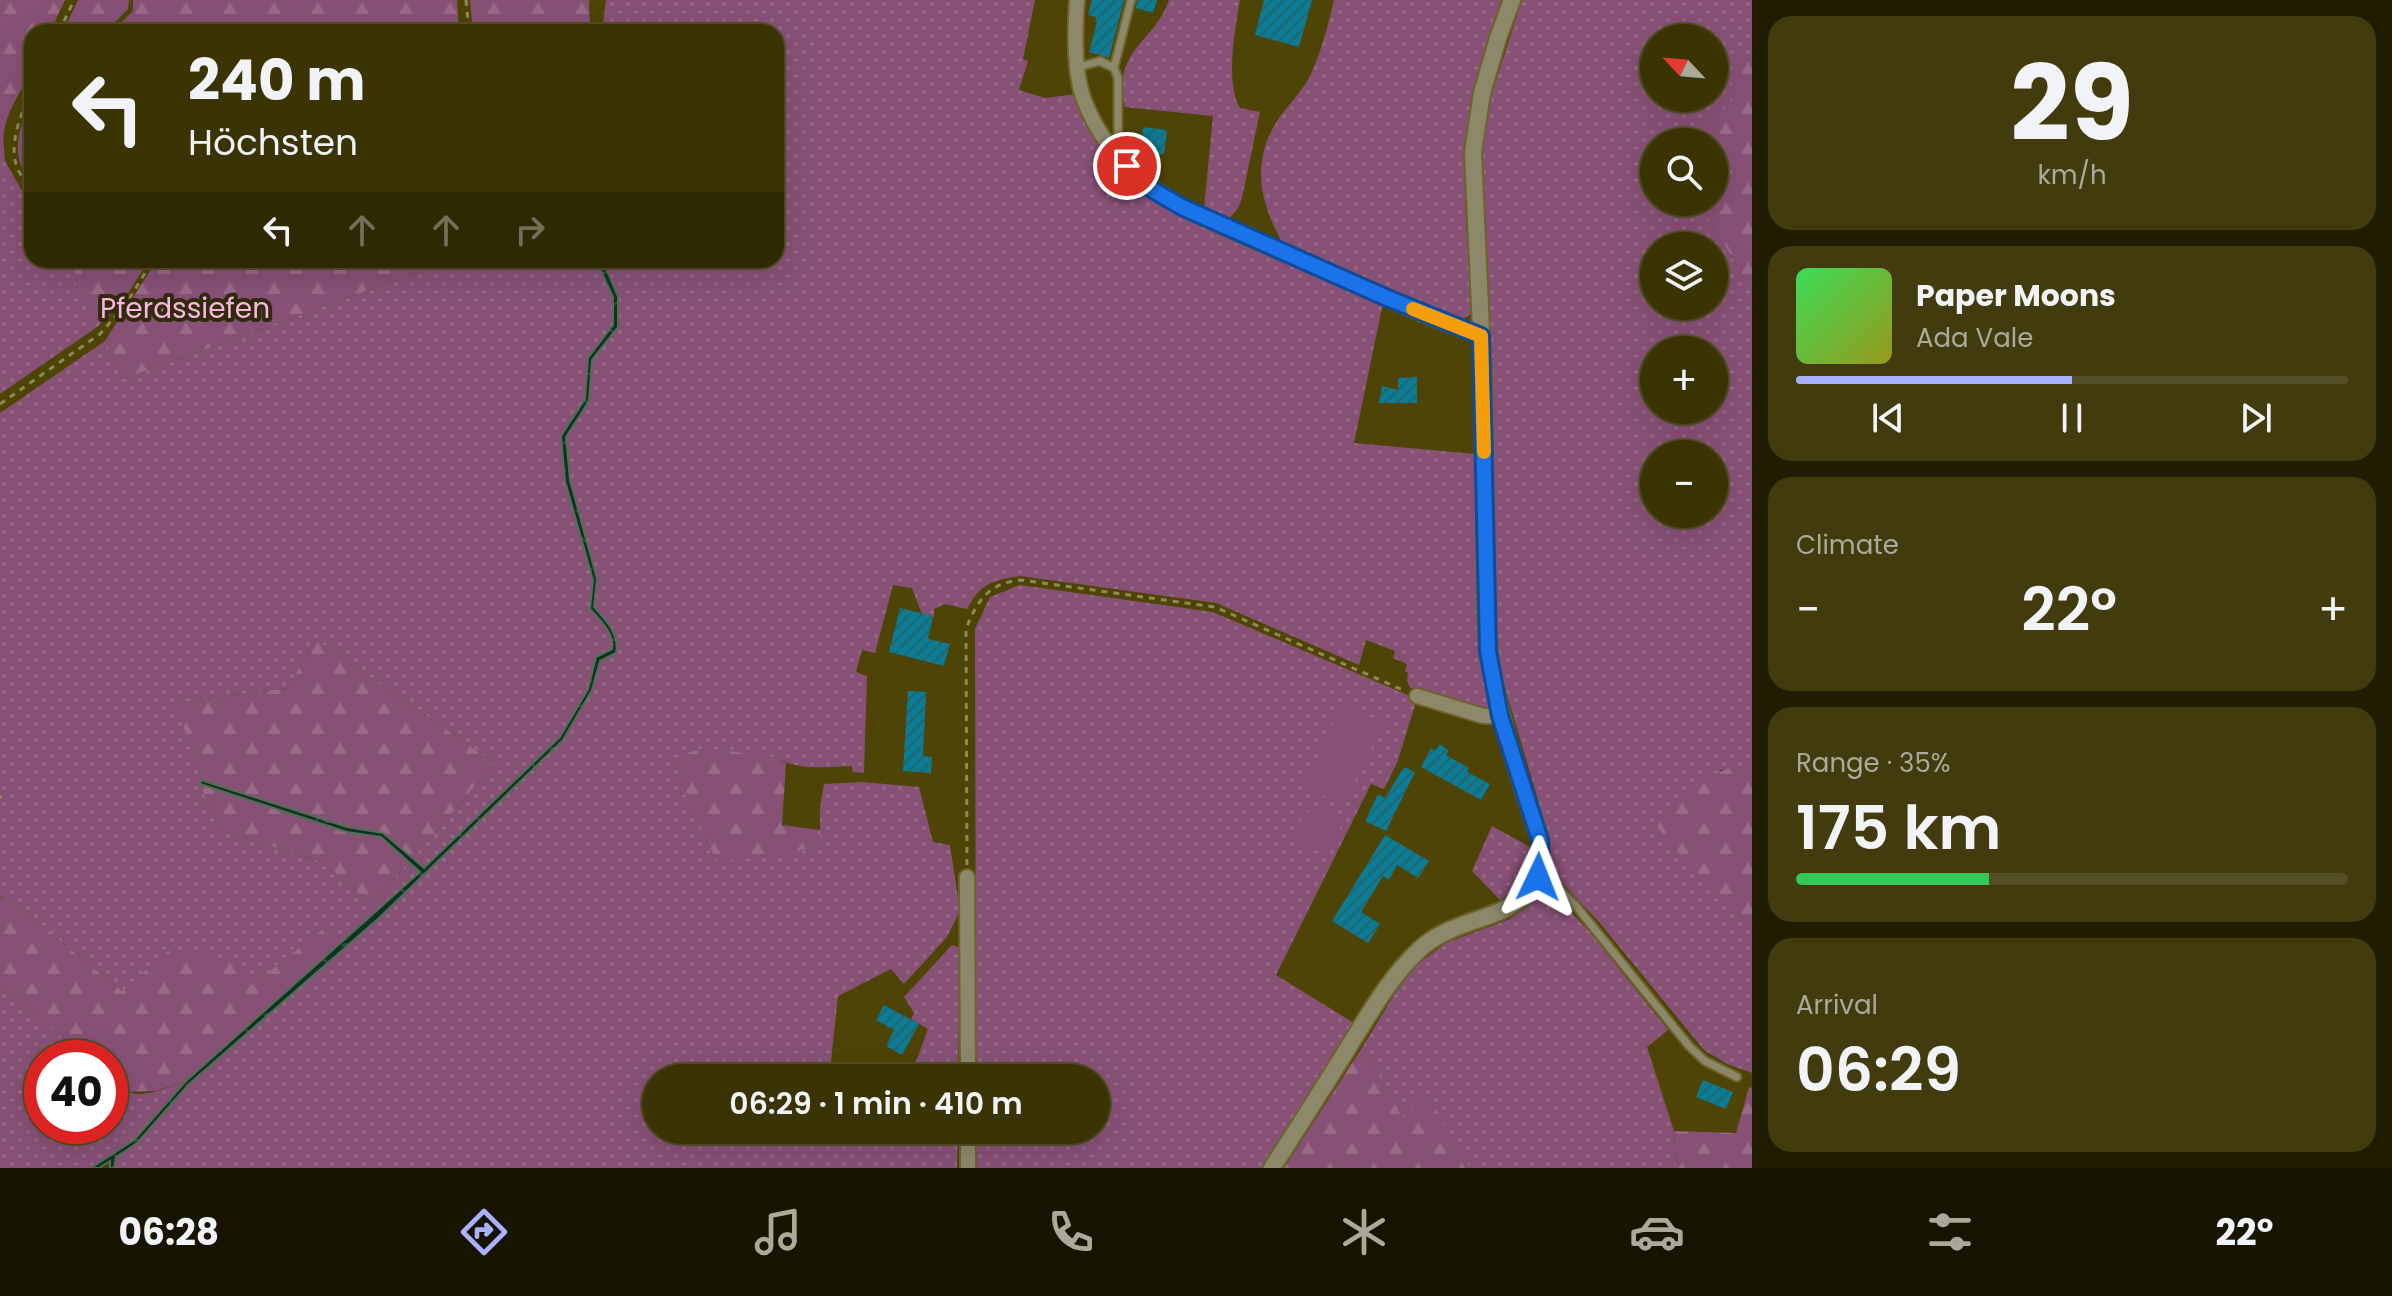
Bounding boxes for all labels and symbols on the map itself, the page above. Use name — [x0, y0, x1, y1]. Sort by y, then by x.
north arrow — [1640, 24, 1728, 112]
pin — [1093, 132, 1161, 200]
park label: Pferdssiefen — [100, 289, 270, 328]
position arrow — [1496, 835, 1580, 919]
speed limit sign: 40 — [24, 1040, 128, 1144]

